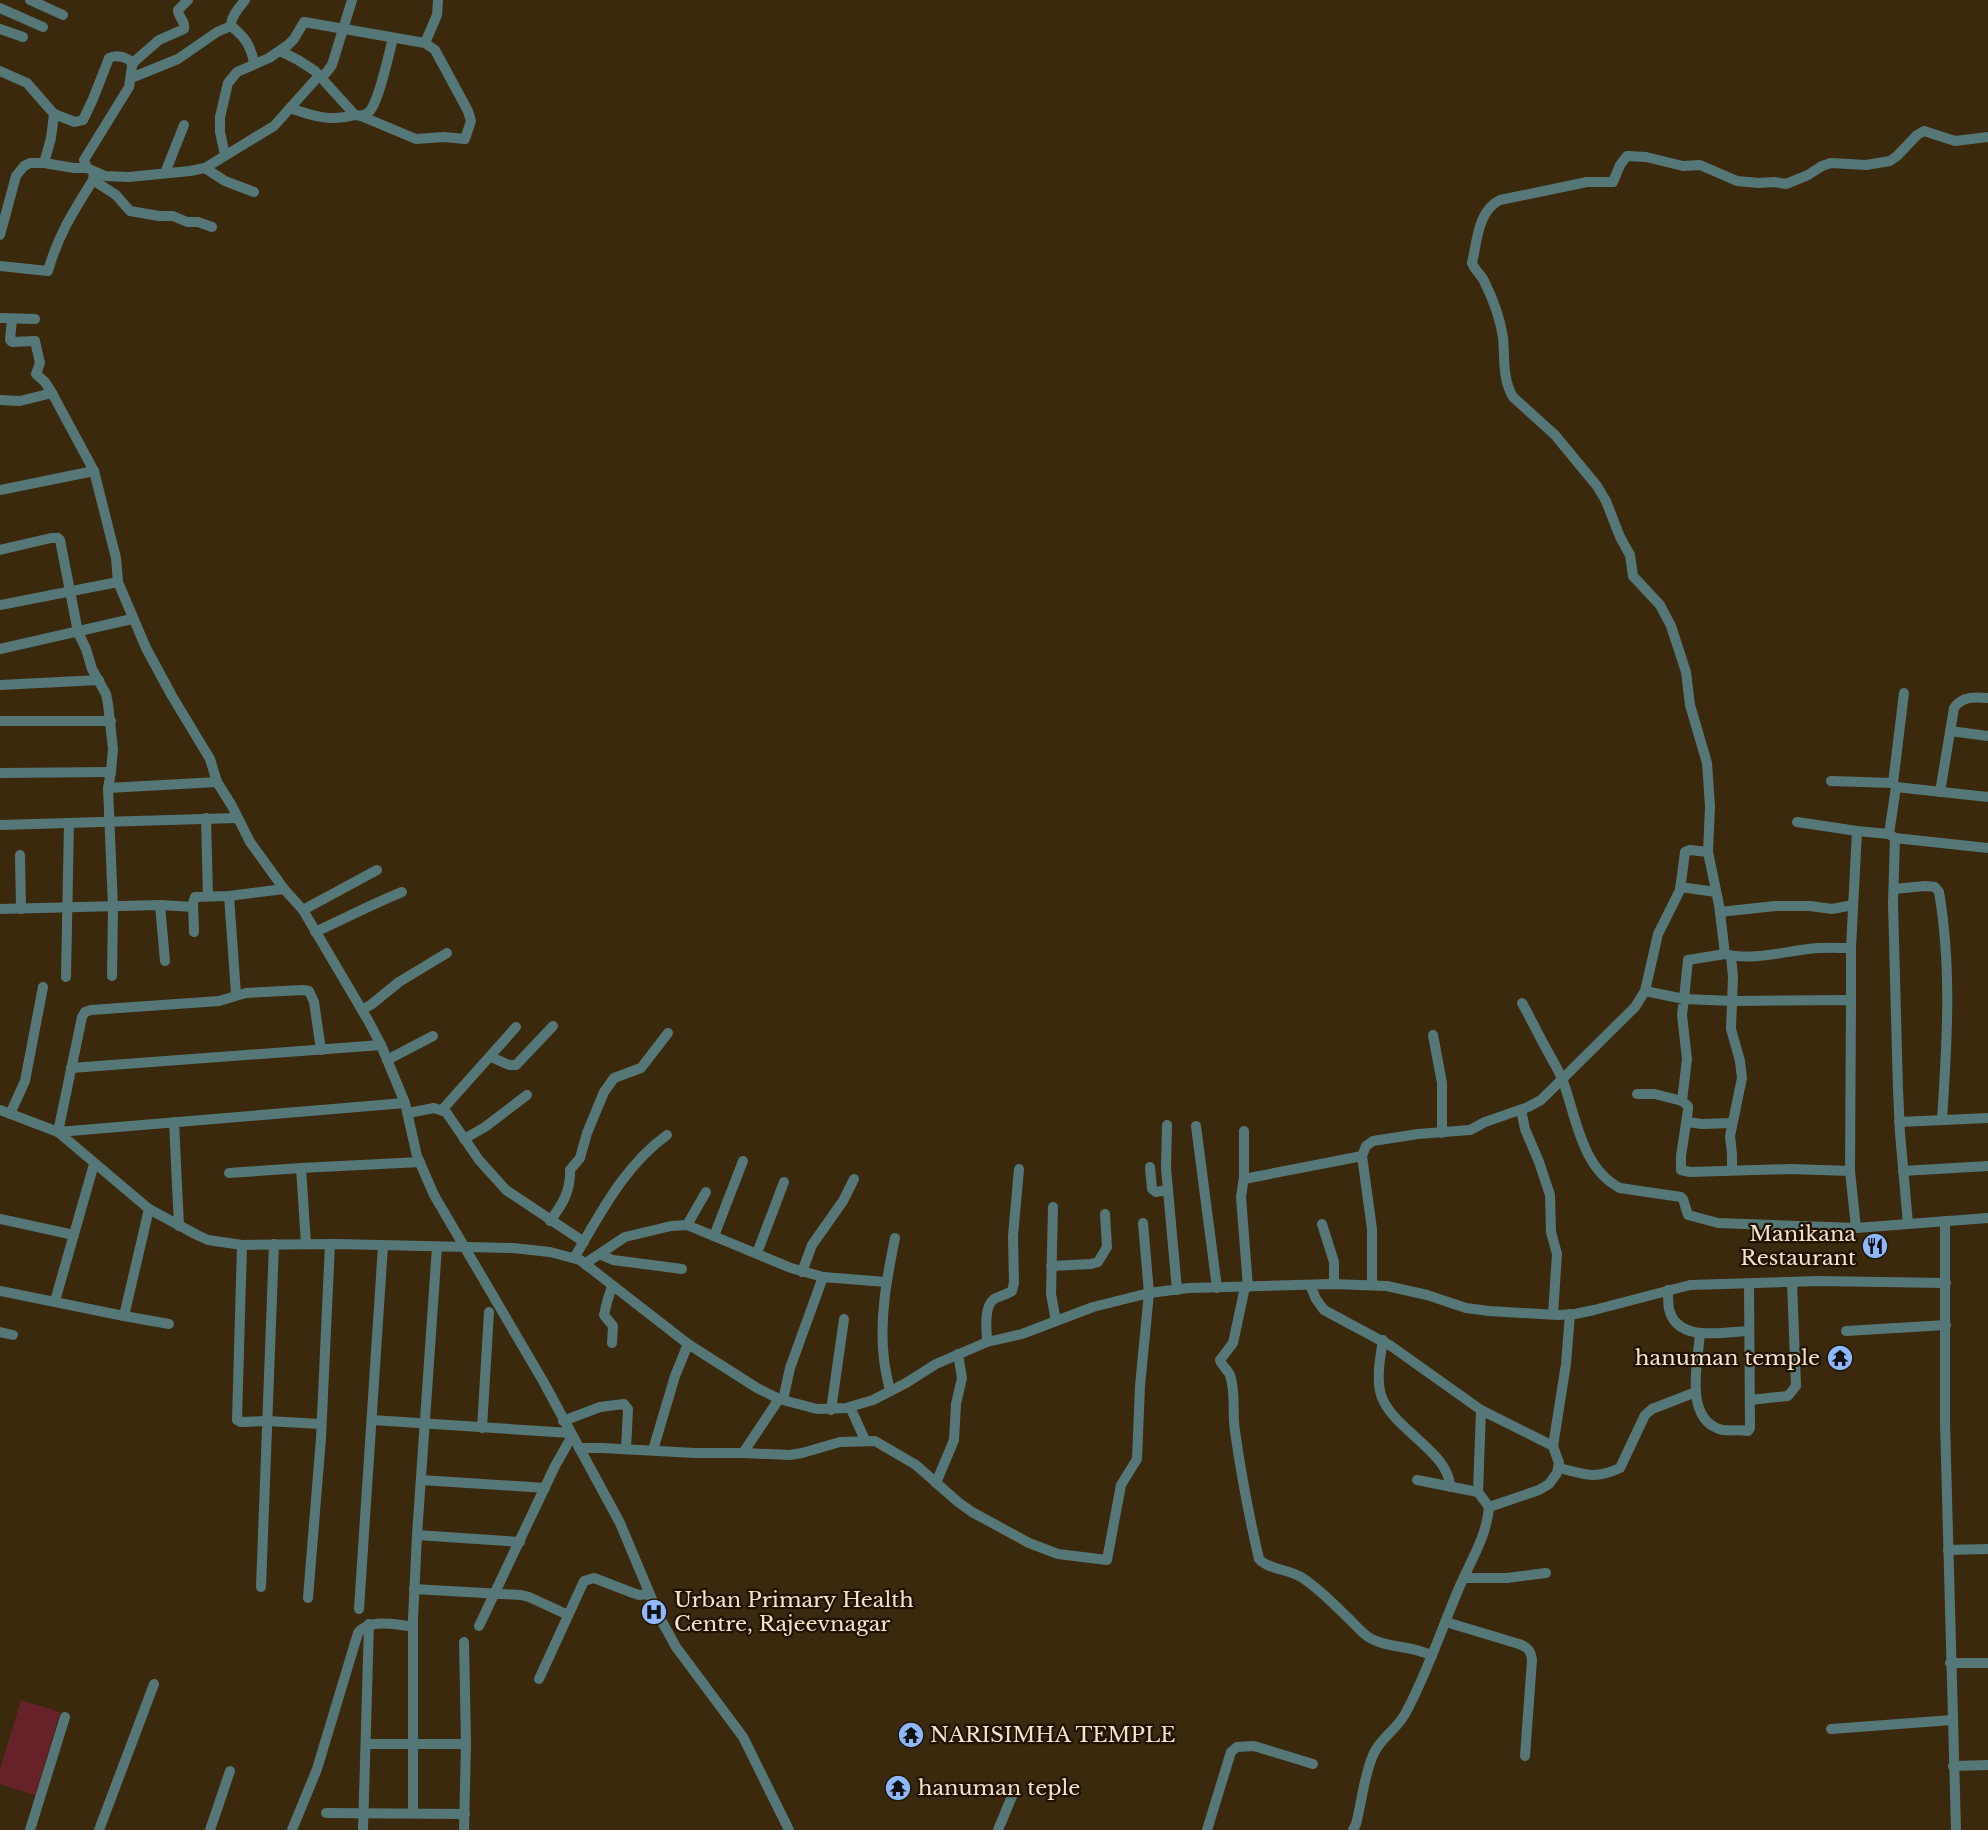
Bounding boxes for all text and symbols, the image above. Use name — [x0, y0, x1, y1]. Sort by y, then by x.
place label: Manikana Restaurant — [1740, 1221, 1856, 1271]
restaurant icon: Manikana Restaurant — [1860, 1231, 1890, 1261]
temple icon: hanuman temple — [1825, 1343, 1855, 1373]
place label: hanuman temple — [1635, 1345, 1820, 1371]
place label: Urban Primary Health Centre, Rajeevnagar — [674, 1587, 914, 1637]
hospital icon: Urban Primary Health Centre, Rajeevnagar — [639, 1597, 669, 1627]
temple icon: NARISIMHA TEMPLE — [896, 1720, 926, 1750]
place label: NARISIMHA TEMPLE — [930, 1722, 1175, 1748]
temple icon: hanuman teple — [883, 1773, 913, 1803]
place label: hanuman teple — [918, 1775, 1080, 1801]

